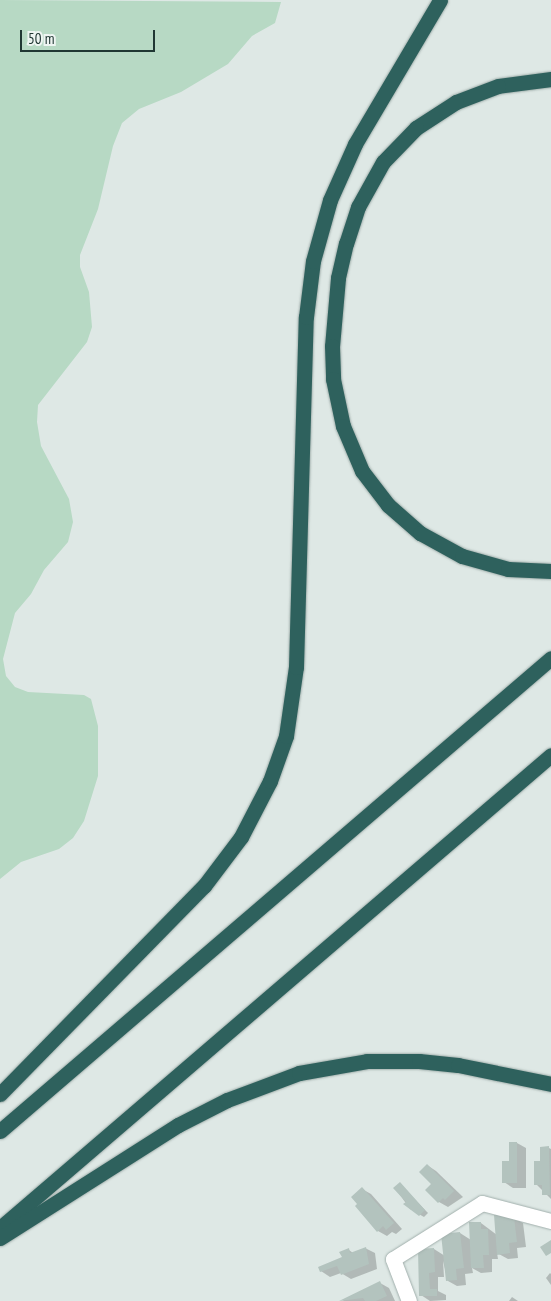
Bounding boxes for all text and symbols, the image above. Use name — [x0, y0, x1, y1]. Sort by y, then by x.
scale bar — [22, 20, 158, 52]
text: 50 m — [28, 29, 54, 48]

